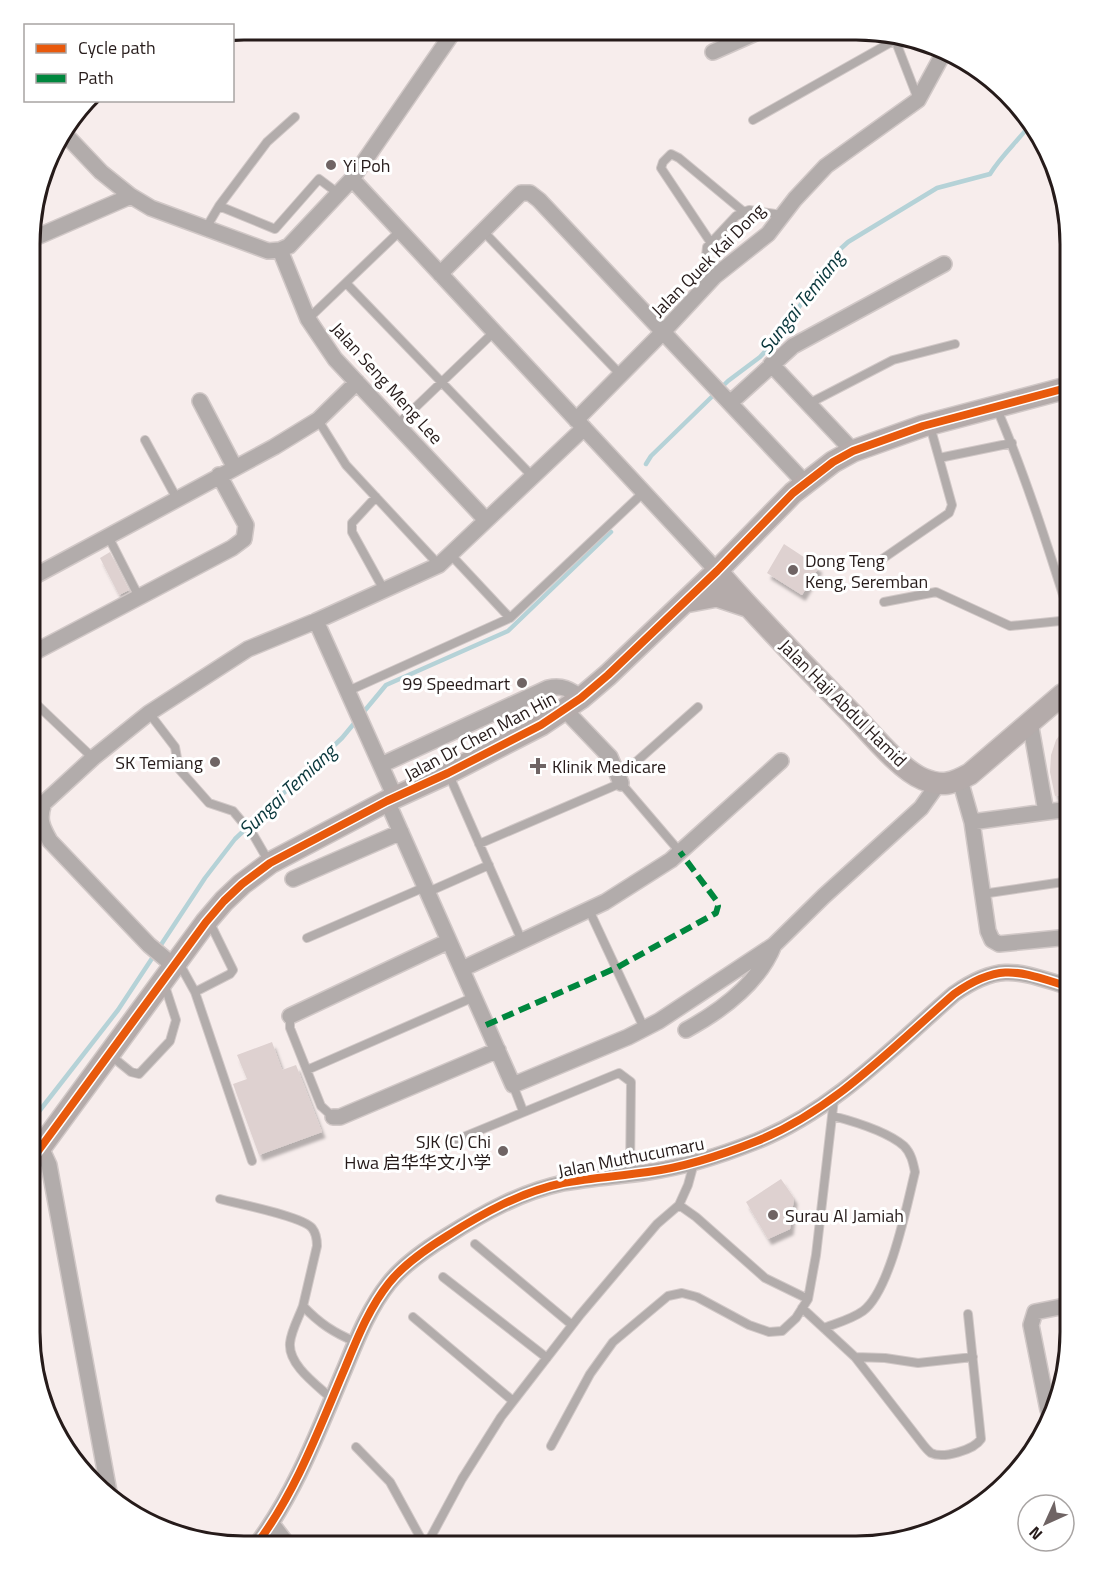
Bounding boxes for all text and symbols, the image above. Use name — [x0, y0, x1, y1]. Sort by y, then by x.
legend — [24, 24, 234, 102]
text: Cycle path — [78, 34, 156, 61]
text: Path — [78, 64, 114, 91]
place label: Yi Poh — [343, 152, 390, 179]
marker: Yi Poh — [324, 158, 338, 172]
street label: Jalan Quek Kai Dong — [645, 197, 771, 323]
water label: Sungai Temiang — [751, 242, 853, 360]
street label: Jalan Seng Meng Lee — [325, 316, 449, 450]
place label: Dong Teng Keng, Seremban — [805, 547, 928, 595]
marker: Dong Teng Keng, Seremban — [786, 563, 800, 577]
street label: Jalan Haji Abdul Hamid — [773, 633, 913, 773]
place label: 99 Speedmart — [402, 670, 511, 697]
marker: 99 Speedmart — [515, 676, 529, 690]
street label: Jalan Dr Chen Man Hin — [399, 685, 561, 787]
water label: Sungai Temiang — [231, 735, 345, 844]
place label: SK Temiang — [115, 749, 203, 776]
place label: Klinik Medicare — [552, 753, 666, 780]
marker: SK Temiang — [208, 755, 222, 769]
marker: Klinik Medicare — [529, 757, 547, 775]
place label: SJK (C) Chi Hwa 启华华文小学 — [344, 1128, 491, 1176]
street label: Jalan Muthucumaru — [556, 1130, 706, 1184]
marker: SJK (C) Chi Hwa 启华华文小学 — [496, 1144, 510, 1158]
place label: Surau Al Jamiah — [785, 1202, 904, 1229]
marker: Surau Al Jamiah — [766, 1208, 780, 1222]
north arrow — [1016, 1493, 1076, 1553]
text: N — [1023, 1521, 1048, 1546]

